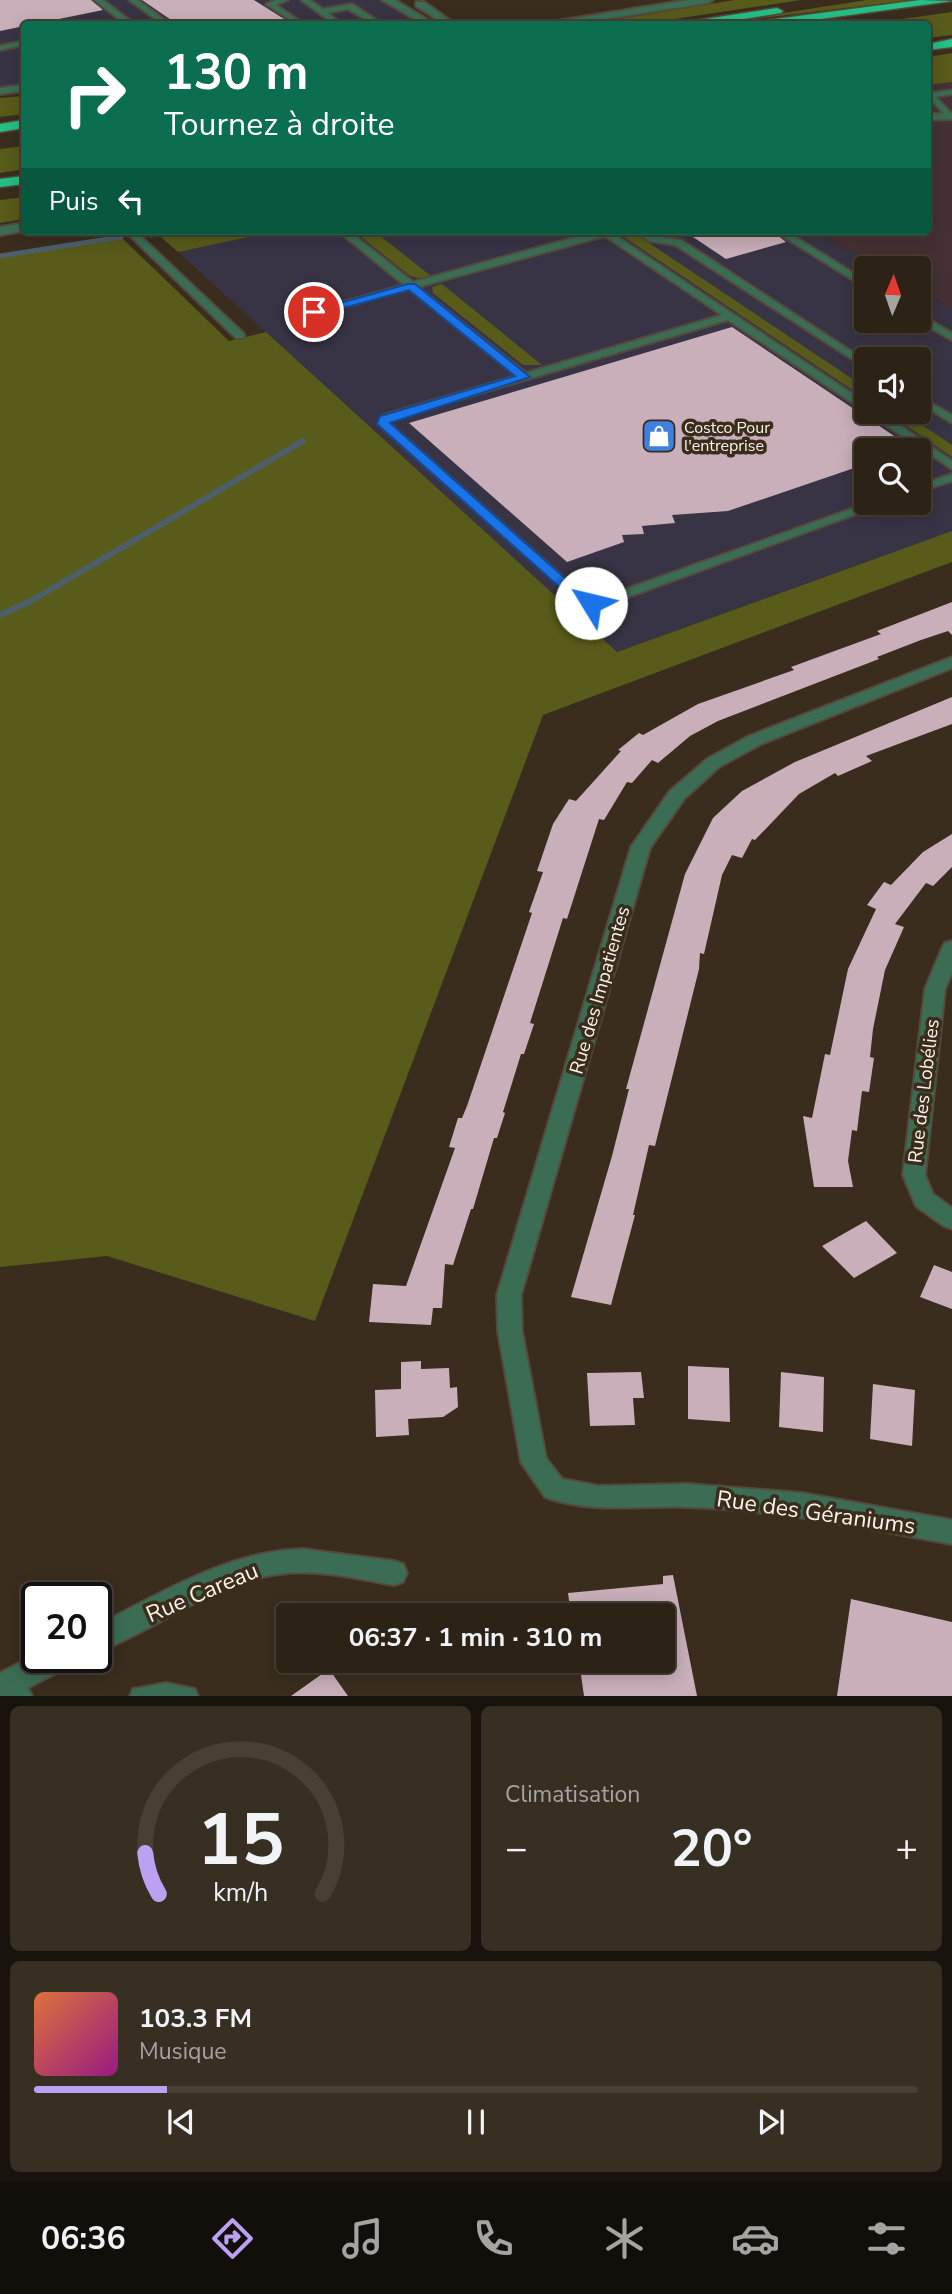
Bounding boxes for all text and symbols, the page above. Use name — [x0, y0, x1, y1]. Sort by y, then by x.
text: 130 m — [164, 39, 308, 106]
icon: right — [49, 49, 140, 140]
text: Tournez à droite — [164, 103, 395, 146]
icon: left — [112, 182, 150, 220]
text: Puis — [49, 184, 98, 219]
north arrow — [854, 256, 931, 332]
map controls — [854, 256, 931, 515]
pin — [284, 282, 344, 342]
icon: arrive — [295, 293, 333, 331]
button: sound — [854, 347, 931, 424]
shop icon: Costco Pour l'entreprise — [640, 417, 678, 455]
place label: Costco Pour l'entreprise — [684, 417, 770, 457]
button: search — [854, 438, 931, 515]
position arrow — [554, 566, 628, 640]
street label: Rue des Impatientes — [564, 903, 636, 1077]
street label: Rue des Lobélies — [902, 1018, 946, 1165]
street label: Rue des Géraniums — [715, 1483, 917, 1542]
street label: Rue Careau — [141, 1555, 263, 1630]
speed limit sign: 20 — [21, 1582, 112, 1673]
text: 06:37 · 1 min · 310 m — [349, 1620, 602, 1655]
text: Climatisation — [505, 1779, 640, 1810]
text: 15 — [197, 1791, 284, 1891]
text: 20° — [670, 1813, 753, 1884]
text: − — [505, 1823, 528, 1874]
text: + — [895, 1823, 918, 1874]
text: km/h — [213, 1876, 268, 1910]
text: 103.3 FM — [139, 2001, 252, 2036]
text: Musique — [139, 2036, 227, 2067]
icon: previous — [162, 2103, 200, 2141]
icon: pause — [457, 2103, 495, 2141]
icon: next — [752, 2103, 790, 2141]
icon: directions — [208, 2214, 257, 2263]
icon: music — [338, 2214, 387, 2263]
icon: phone — [469, 2214, 518, 2263]
icon: climate — [600, 2214, 649, 2263]
icon: car — [731, 2214, 780, 2263]
icon: filters — [862, 2214, 911, 2263]
text: 06:36 — [41, 2217, 126, 2260]

